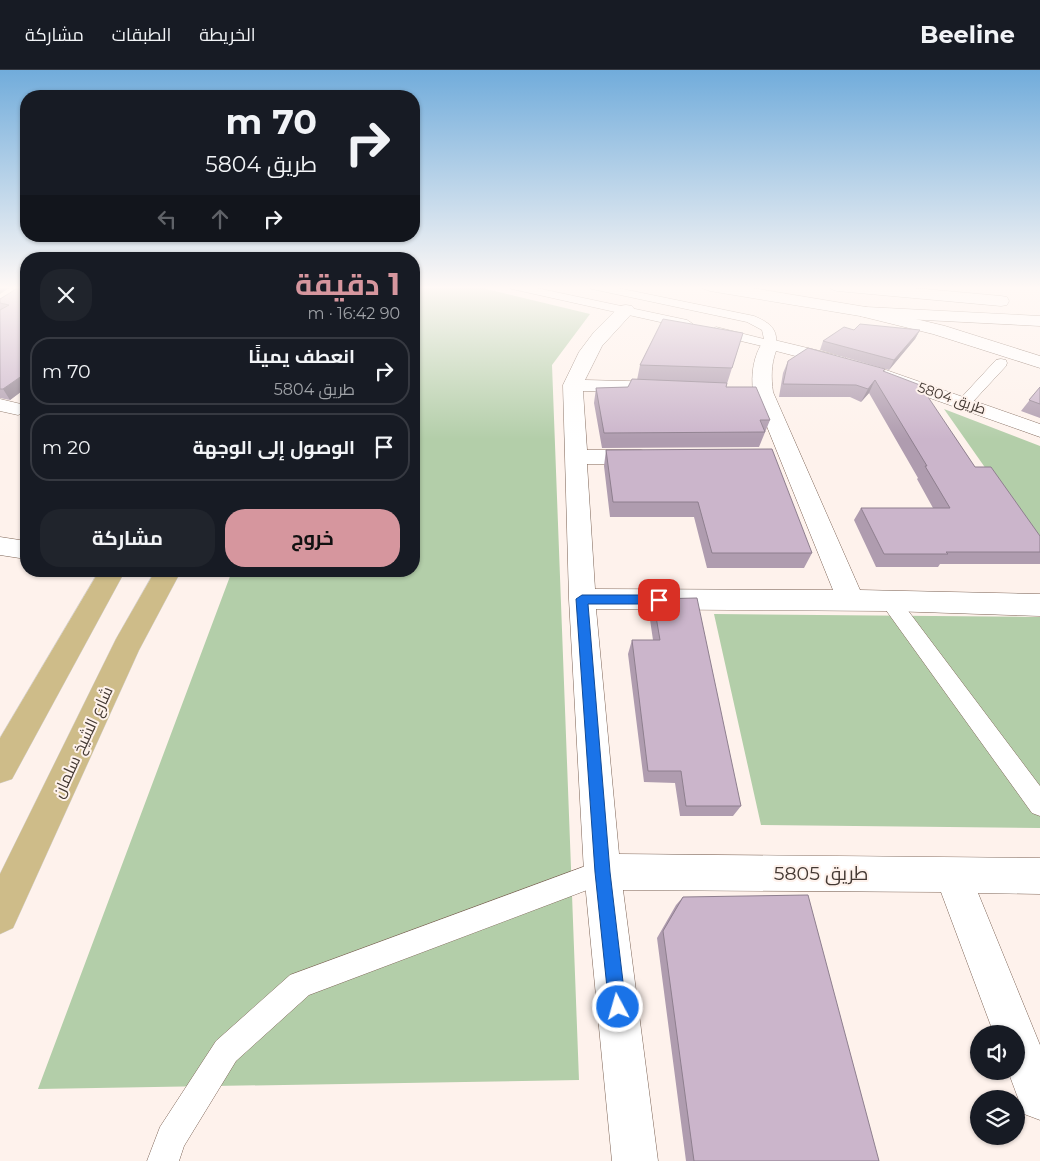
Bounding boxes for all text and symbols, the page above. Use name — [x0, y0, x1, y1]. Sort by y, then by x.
text: Beeline — [920, 20, 1015, 49]
text: مشاركة — [25, 24, 84, 46]
text: الطبقات — [112, 24, 171, 46]
text: الخريطة — [199, 24, 256, 46]
text: 70 m — [226, 100, 317, 143]
icon: right — [335, 110, 400, 175]
text: طريق 5804 — [205, 151, 317, 178]
icon: left — [153, 205, 181, 233]
icon: ahead — [206, 205, 234, 233]
icon: right — [259, 205, 287, 233]
text: 1 دقيقة — [295, 266, 400, 303]
button: close — [40, 269, 92, 321]
text: 90 m · 16:42 — [308, 304, 400, 323]
text: انعطف يمينًا — [248, 345, 355, 368]
icon: right — [370, 357, 398, 385]
text: 70 m — [42, 360, 91, 383]
street label: طريق 5804 — [915, 378, 989, 418]
text: طريق 5804 — [274, 380, 355, 399]
icon: arrive — [370, 433, 398, 461]
text: 20 m — [42, 436, 91, 459]
text: الوصول إلى الوجهة — [193, 436, 355, 459]
button: مشاركة — [40, 509, 215, 567]
button: خروج — [225, 509, 400, 567]
pin — [638, 579, 680, 621]
icon: arrive — [645, 586, 673, 614]
street label: شارع الشيخ سلمان — [48, 683, 118, 802]
street label: طريق 5805 — [774, 862, 868, 886]
position arrow — [591, 980, 643, 1032]
map controls — [970, 1025, 1025, 1145]
button: sound — [970, 1025, 1025, 1080]
button: layers — [970, 1090, 1025, 1145]

